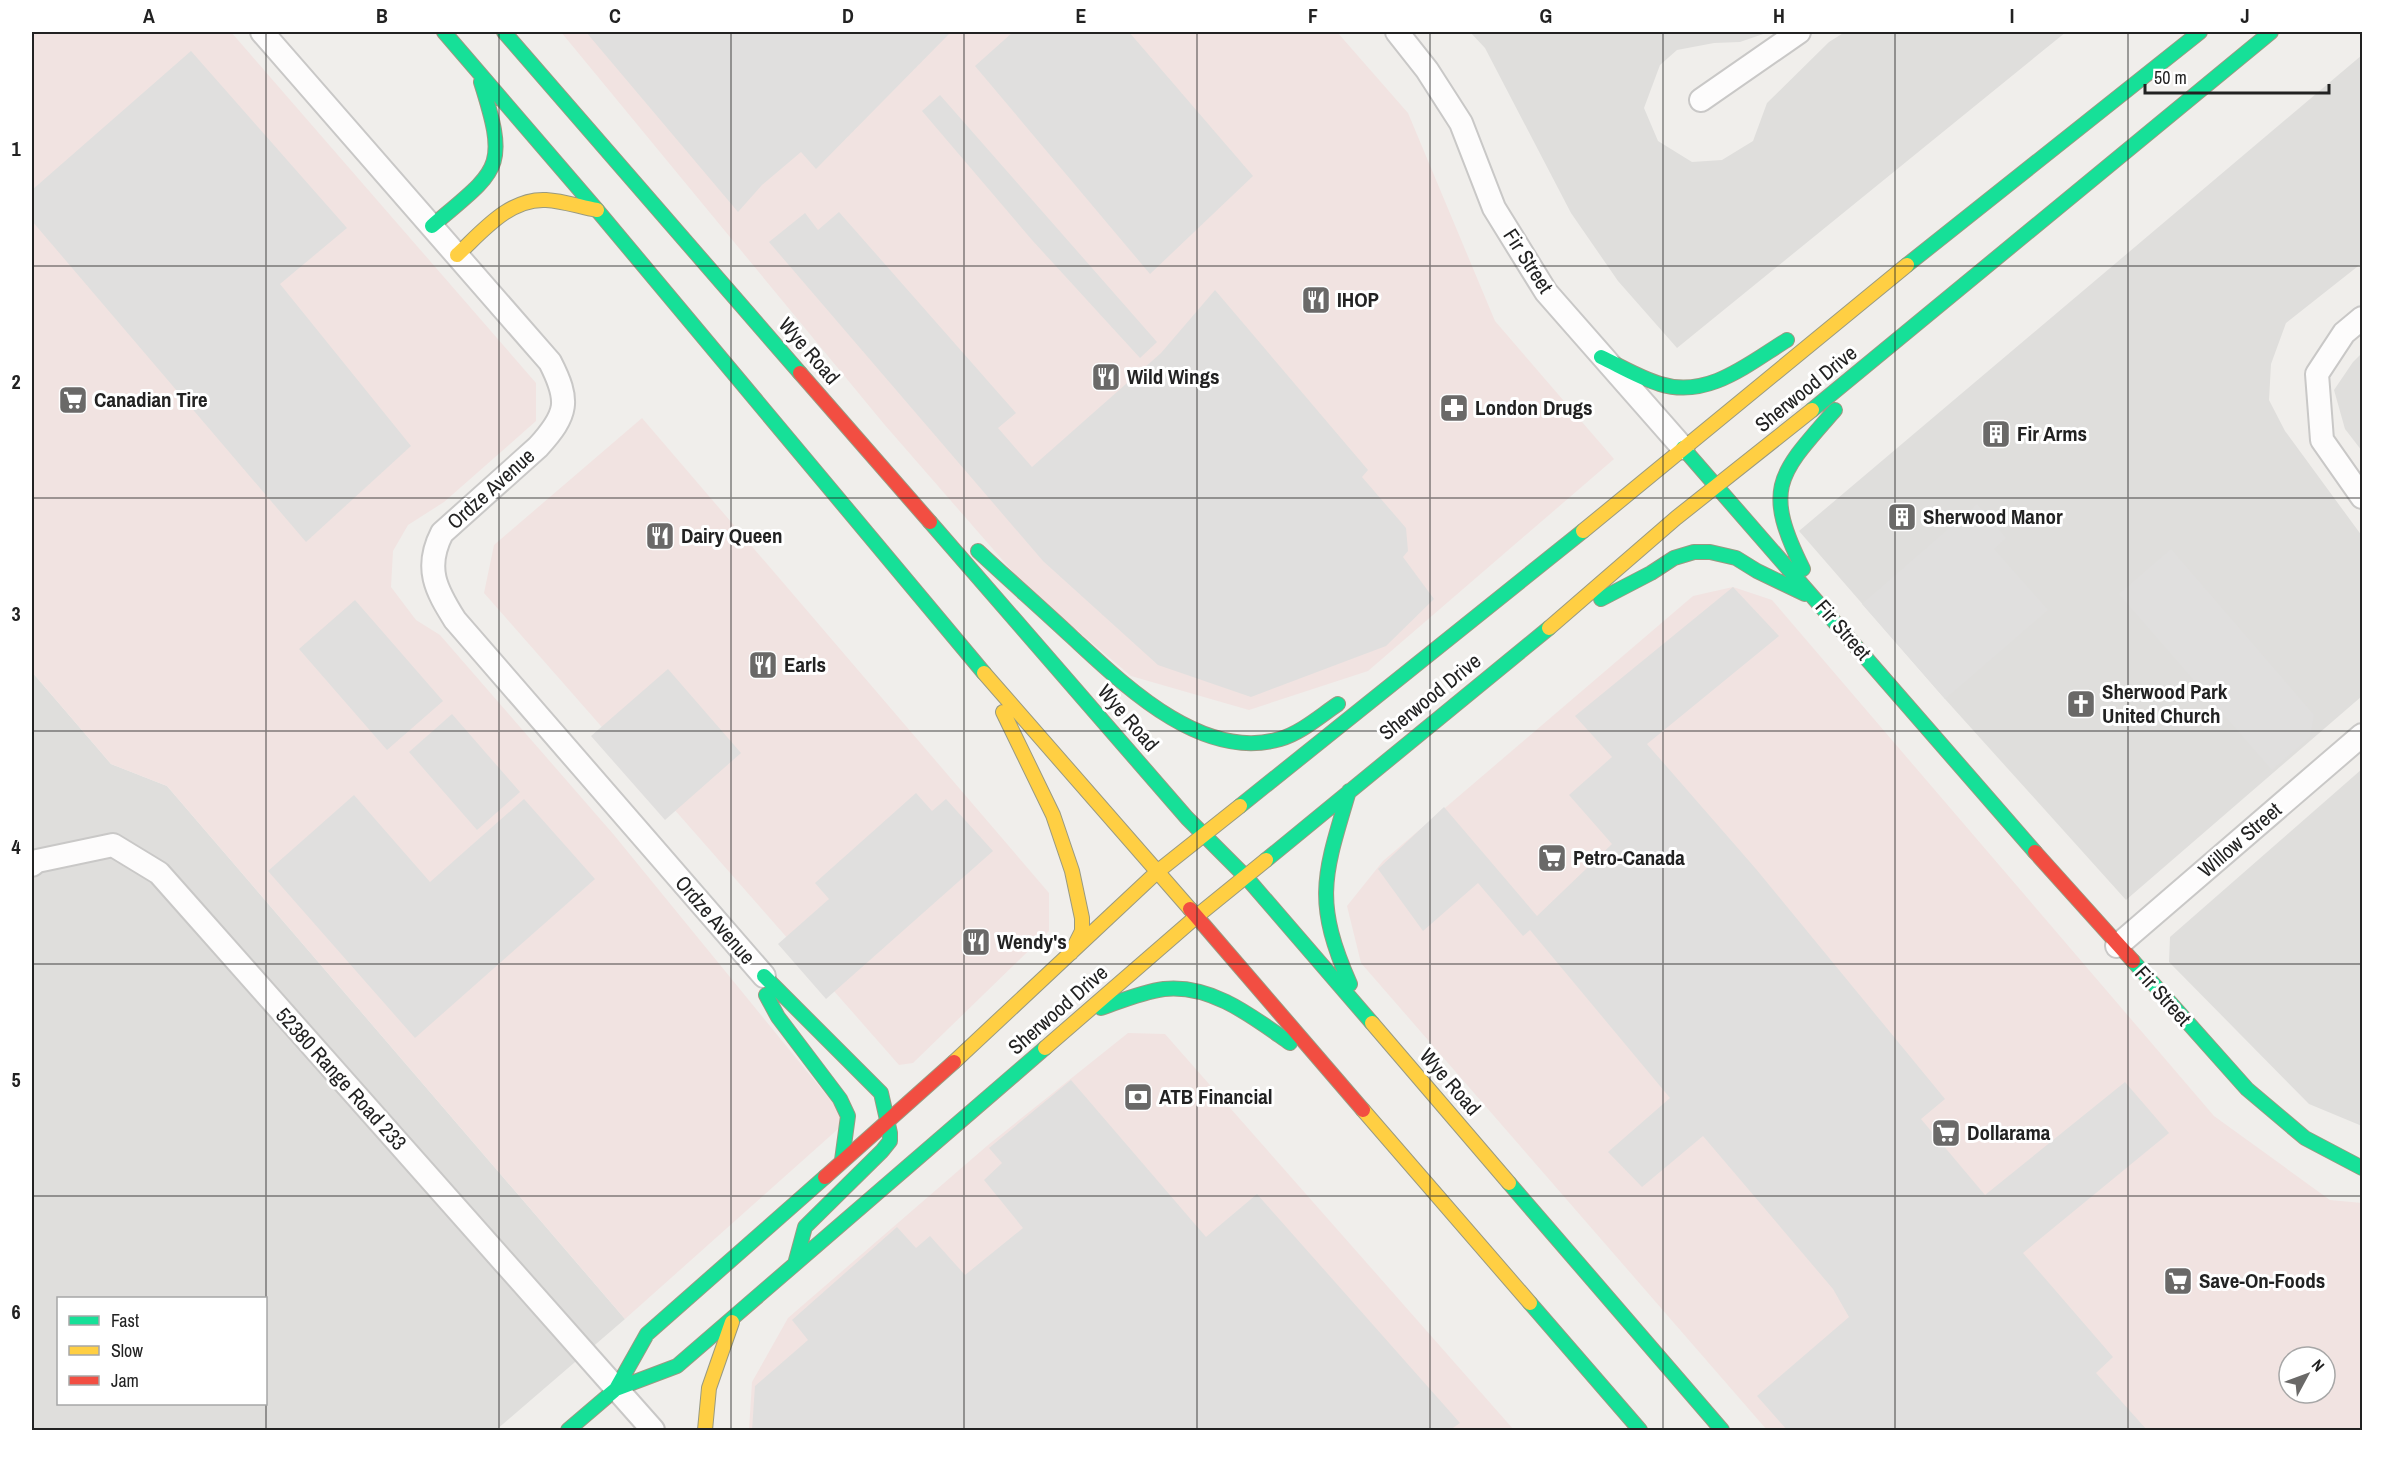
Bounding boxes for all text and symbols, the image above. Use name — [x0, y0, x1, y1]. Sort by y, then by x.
text: A — [143, 2, 155, 29]
text: B — [376, 2, 388, 29]
text: C — [609, 2, 621, 29]
text: D — [842, 2, 854, 29]
text: E — [1076, 2, 1087, 29]
text: F — [1308, 2, 1318, 29]
text: G — [1540, 2, 1552, 29]
text: H — [1773, 2, 1785, 29]
text: I — [2010, 2, 2014, 29]
text: J — [2240, 2, 2250, 29]
scale bar — [2145, 57, 2330, 95]
text: 50 m — [2154, 65, 2187, 90]
text: 1 — [11, 135, 21, 162]
street label: Fir Street — [1497, 223, 1560, 299]
restaurant icon: IHOP — [1300, 284, 1332, 316]
place label: IHOP — [1337, 285, 1379, 314]
street label: Wye Road — [772, 311, 847, 390]
street label: Sherwood Drive — [1749, 338, 1863, 439]
restaurant icon: Wild Wings — [1090, 361, 1122, 393]
place label: Wild Wings — [1127, 362, 1220, 391]
text: 2 — [11, 368, 21, 395]
supermarket icon: Canadian Tire — [57, 384, 89, 416]
place label: Canadian Tire — [94, 385, 208, 414]
pharmacy icon: London Drugs — [1438, 392, 1470, 424]
place label: London Drugs — [1475, 393, 1593, 422]
building icon: Fir Arms — [1980, 418, 2012, 450]
place label: Fir Arms — [2017, 419, 2087, 448]
street label: Ordze Avenue — [441, 441, 541, 536]
building icon: Sherwood Manor — [1886, 501, 1918, 533]
place label: Sherwood Manor — [1923, 502, 2063, 531]
restaurant icon: Dairy Queen — [644, 520, 676, 552]
place label: Dairy Queen — [681, 521, 782, 550]
street label: Fir Street — [1809, 593, 1878, 666]
text: 3 — [11, 600, 21, 627]
street label: Sherwood Drive — [1373, 646, 1487, 747]
restaurant icon: Earls — [747, 649, 779, 681]
place label: Earls — [784, 650, 826, 679]
place label: Sherwood Park United Church — [2102, 677, 2228, 730]
street label: Wye Road — [1091, 678, 1166, 757]
church icon: Sherwood Park United Church — [2065, 688, 2097, 720]
street label: Willow Street — [2192, 795, 2288, 884]
text: 4 — [11, 833, 21, 860]
supermarket icon: Petro-Canada — [1536, 842, 1568, 874]
place label: Petro-Canada — [1573, 843, 1685, 872]
street label: Ordze Avenue — [669, 869, 762, 970]
restaurant icon: Wendy's — [960, 926, 992, 958]
place label: Wendy's — [997, 927, 1067, 956]
street label: Sherwood Drive — [1002, 958, 1114, 1061]
street label: Fir Street — [2129, 959, 2198, 1032]
street label: 52380 Range Road 233 — [269, 1001, 413, 1156]
street label: Wye Road — [1413, 1042, 1488, 1121]
text: 5 — [11, 1066, 21, 1093]
bank icon: ATB Financial — [1122, 1081, 1154, 1113]
place label: ATB Financial — [1159, 1082, 1273, 1111]
supermarket icon: Dollarama — [1930, 1117, 1962, 1149]
place label: Dollarama — [1967, 1118, 2051, 1147]
supermarket icon: Save-On-Foods — [2162, 1265, 2194, 1297]
place label: Save-On-Foods — [2199, 1266, 2325, 1295]
legend — [57, 1297, 267, 1405]
text: 6 — [11, 1298, 21, 1325]
text: Fast — [111, 1308, 139, 1333]
text: Slow — [111, 1338, 143, 1363]
north arrow — [2277, 1345, 2337, 1405]
text: N — [2307, 1354, 2330, 1376]
text: Jam — [111, 1368, 139, 1393]

